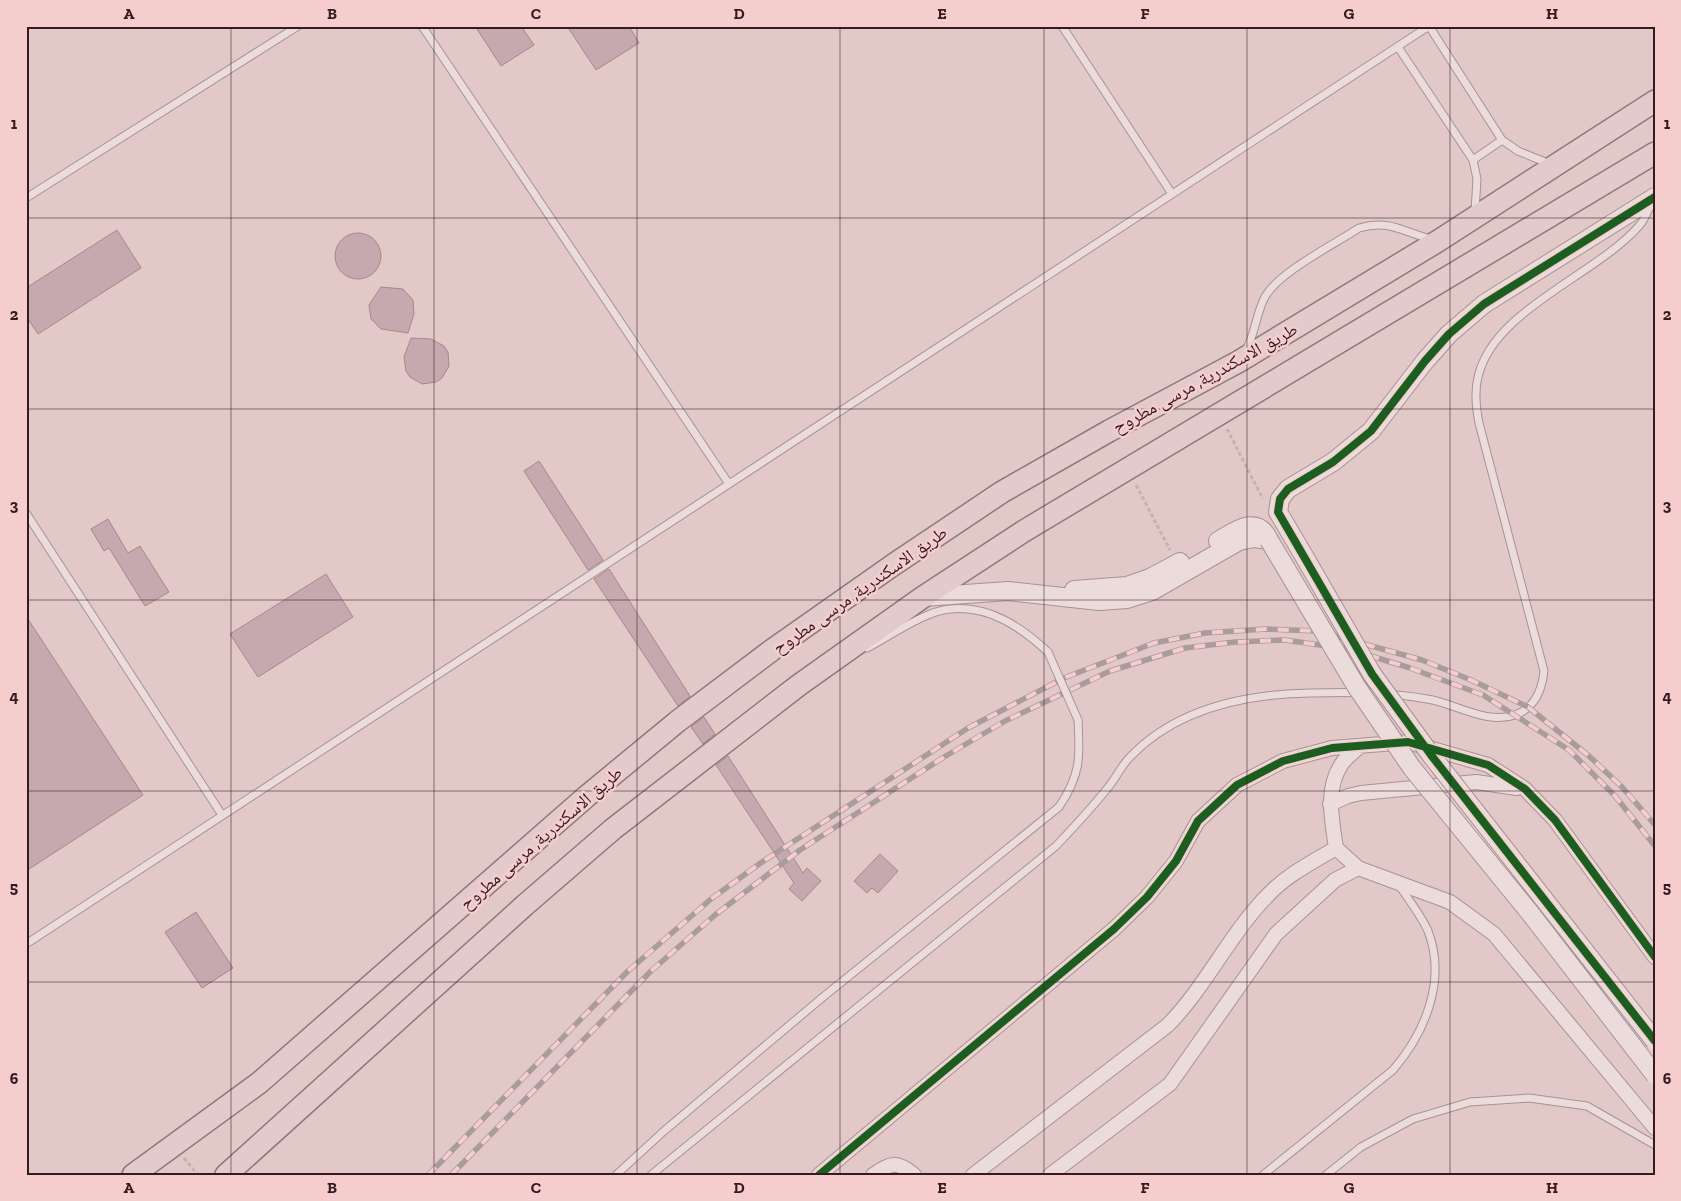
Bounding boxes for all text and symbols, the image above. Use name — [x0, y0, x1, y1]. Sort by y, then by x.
text: A — [124, 4, 135, 23]
text: B — [327, 4, 337, 23]
text: C — [531, 4, 541, 23]
text: D — [733, 4, 745, 23]
text: E — [937, 4, 947, 23]
text: F — [1140, 4, 1150, 23]
text: G — [1344, 4, 1355, 23]
text: H — [1546, 4, 1558, 23]
text: 1 — [11, 114, 18, 133]
text: 1 — [1664, 114, 1671, 133]
text: 2 — [10, 305, 19, 324]
text: 2 — [1663, 305, 1672, 324]
street label: طريق الاسكندرية, مرسى مطروح — [1109, 318, 1302, 439]
text: 3 — [10, 496, 19, 515]
text: 3 — [1663, 496, 1672, 515]
street label: طريق الاسكندرية, مرسى مطروح — [769, 521, 952, 659]
text: 4 — [9, 687, 19, 706]
text: 4 — [1662, 687, 1672, 706]
street label: طريق الاسكندرية, مرسى مطروح — [455, 762, 627, 915]
text: 5 — [10, 878, 18, 897]
text: 5 — [1663, 878, 1671, 897]
text: 6 — [10, 1069, 19, 1088]
text: 6 — [1663, 1069, 1672, 1088]
text: A — [124, 1178, 135, 1197]
text: B — [327, 1178, 337, 1197]
text: C — [531, 1178, 541, 1197]
text: D — [733, 1178, 745, 1197]
text: E — [937, 1178, 947, 1197]
text: F — [1140, 1178, 1150, 1197]
text: G — [1344, 1178, 1355, 1197]
text: H — [1546, 1178, 1558, 1197]

